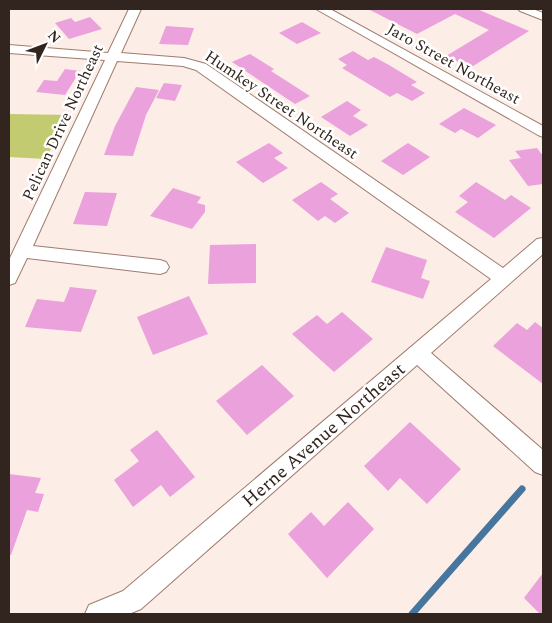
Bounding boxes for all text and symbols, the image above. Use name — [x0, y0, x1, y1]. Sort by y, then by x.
street label: Jaro Street Northeast — [382, 17, 525, 111]
north arrow — [20, 20, 70, 70]
text: N — [43, 25, 66, 48]
street label: Pelican Drive Northeast — [16, 40, 110, 205]
street label: Humkey Street Northeast — [200, 44, 363, 165]
street label: Herne Avenue Northeast — [236, 356, 412, 515]

